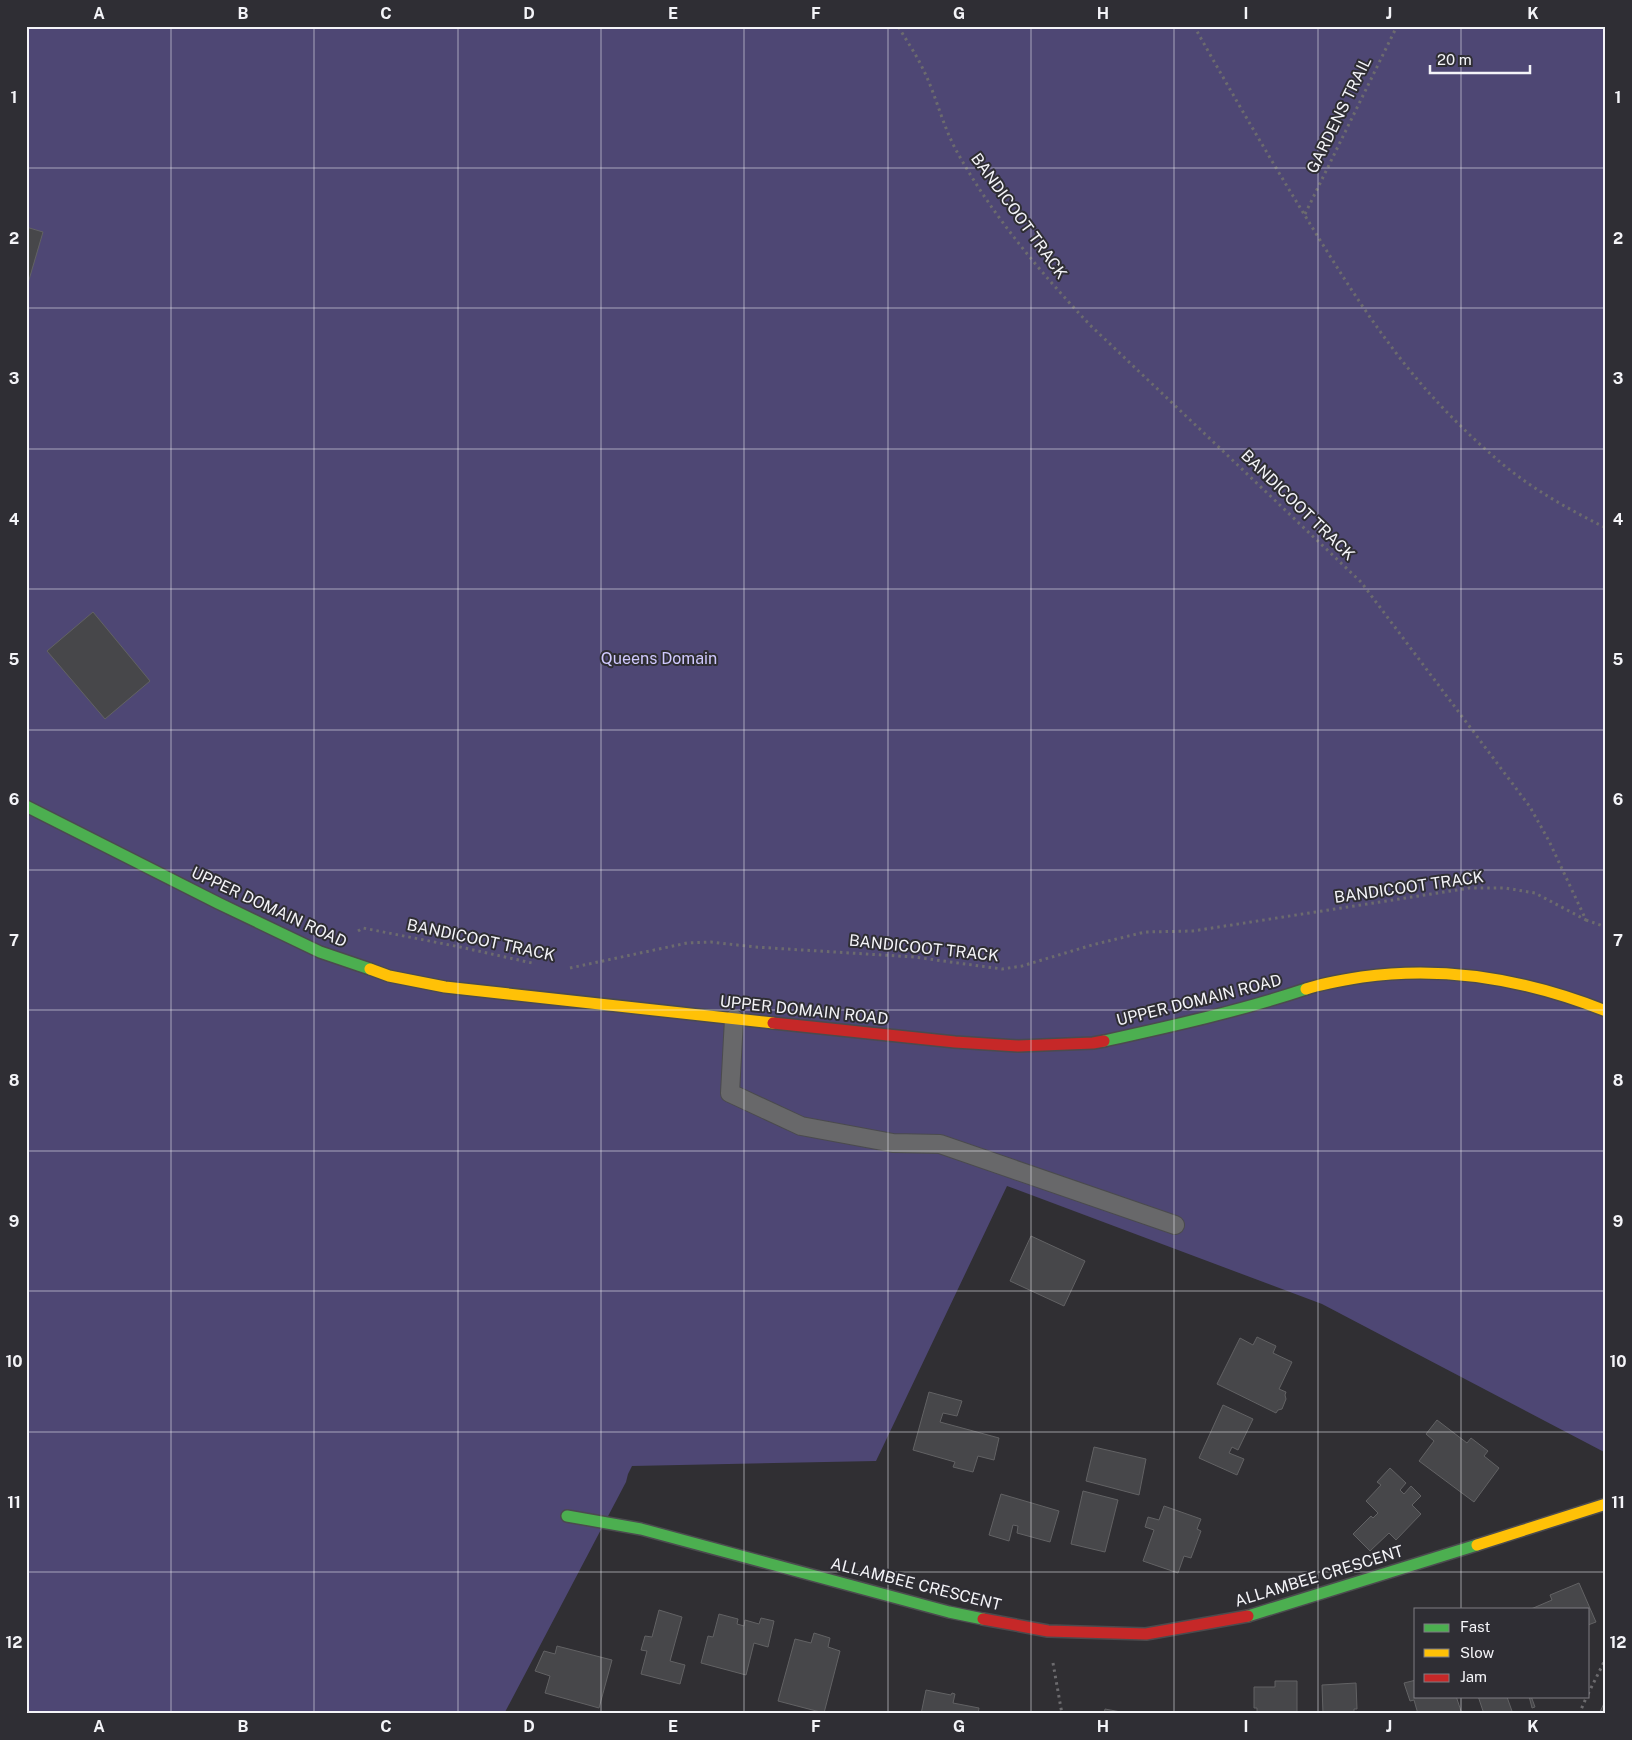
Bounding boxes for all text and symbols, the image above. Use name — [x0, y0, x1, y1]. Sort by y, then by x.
text: A — [93, 4, 105, 23]
text: B — [238, 4, 249, 23]
text: C — [380, 4, 392, 23]
text: D — [523, 4, 535, 23]
text: E — [668, 4, 678, 23]
text: F — [811, 4, 821, 23]
text: G — [953, 4, 965, 23]
text: H — [1097, 4, 1109, 23]
text: I — [1244, 4, 1248, 23]
text: J — [1386, 4, 1392, 23]
text: K — [1527, 4, 1539, 23]
scale bar — [1430, 42, 1530, 74]
text: 20 m — [1437, 51, 1472, 68]
street label: GARDENS TRAIL — [1303, 54, 1375, 176]
text: 1 — [11, 88, 17, 107]
text: 1 — [1615, 88, 1621, 107]
street label: BANDICOOT TRACK — [967, 149, 1071, 283]
text: 2 — [9, 229, 19, 248]
text: 2 — [1613, 229, 1623, 248]
text: 3 — [9, 369, 19, 388]
text: 3 — [1613, 369, 1623, 388]
street label: BANDICOOT TRACK — [1237, 446, 1359, 564]
text: 4 — [9, 510, 20, 529]
text: 4 — [1613, 510, 1624, 529]
park label: Queens Domain — [601, 649, 717, 668]
text: 5 — [9, 650, 20, 669]
text: 5 — [1613, 650, 1624, 669]
text: 6 — [9, 790, 19, 809]
text: 6 — [1613, 790, 1623, 809]
street label: UPPER DOMAIN ROAD — [188, 863, 350, 951]
street label: BANDICOOT TRACK — [1333, 867, 1485, 907]
street label: BANDICOOT TRACK — [405, 915, 557, 965]
text: 7 — [9, 931, 19, 950]
street label: BANDICOOT TRACK — [848, 931, 1000, 965]
text: 7 — [1613, 931, 1623, 950]
street label: UPPER DOMAIN ROAD — [1114, 970, 1284, 1030]
street label: UPPER DOMAIN ROAD — [719, 992, 889, 1028]
text: 8 — [9, 1071, 20, 1090]
text: 8 — [1613, 1071, 1624, 1090]
text: 9 — [9, 1212, 19, 1231]
text: 9 — [1613, 1212, 1623, 1231]
text: 10 — [5, 1352, 23, 1371]
text: 10 — [1609, 1352, 1627, 1371]
text: 11 — [7, 1493, 21, 1512]
text: 11 — [1611, 1493, 1625, 1512]
street label: ALLAMBEE CRESCENT — [1232, 1541, 1406, 1611]
street label: ALLAMBEE CRESCENT — [829, 1554, 1004, 1615]
legend — [1414, 1608, 1590, 1698]
text: Fast — [1460, 1618, 1490, 1635]
text: 12 — [5, 1633, 23, 1652]
text: 12 — [1609, 1633, 1627, 1652]
text: Slow — [1460, 1644, 1495, 1661]
text: Jam — [1460, 1668, 1487, 1685]
text: A — [93, 1717, 105, 1736]
text: B — [238, 1717, 249, 1736]
text: C — [380, 1717, 392, 1736]
text: D — [523, 1717, 535, 1736]
text: E — [668, 1717, 678, 1736]
text: F — [811, 1717, 821, 1736]
text: G — [953, 1717, 965, 1736]
text: H — [1097, 1717, 1109, 1736]
text: I — [1244, 1717, 1248, 1736]
text: J — [1386, 1717, 1392, 1736]
text: K — [1527, 1717, 1539, 1736]

